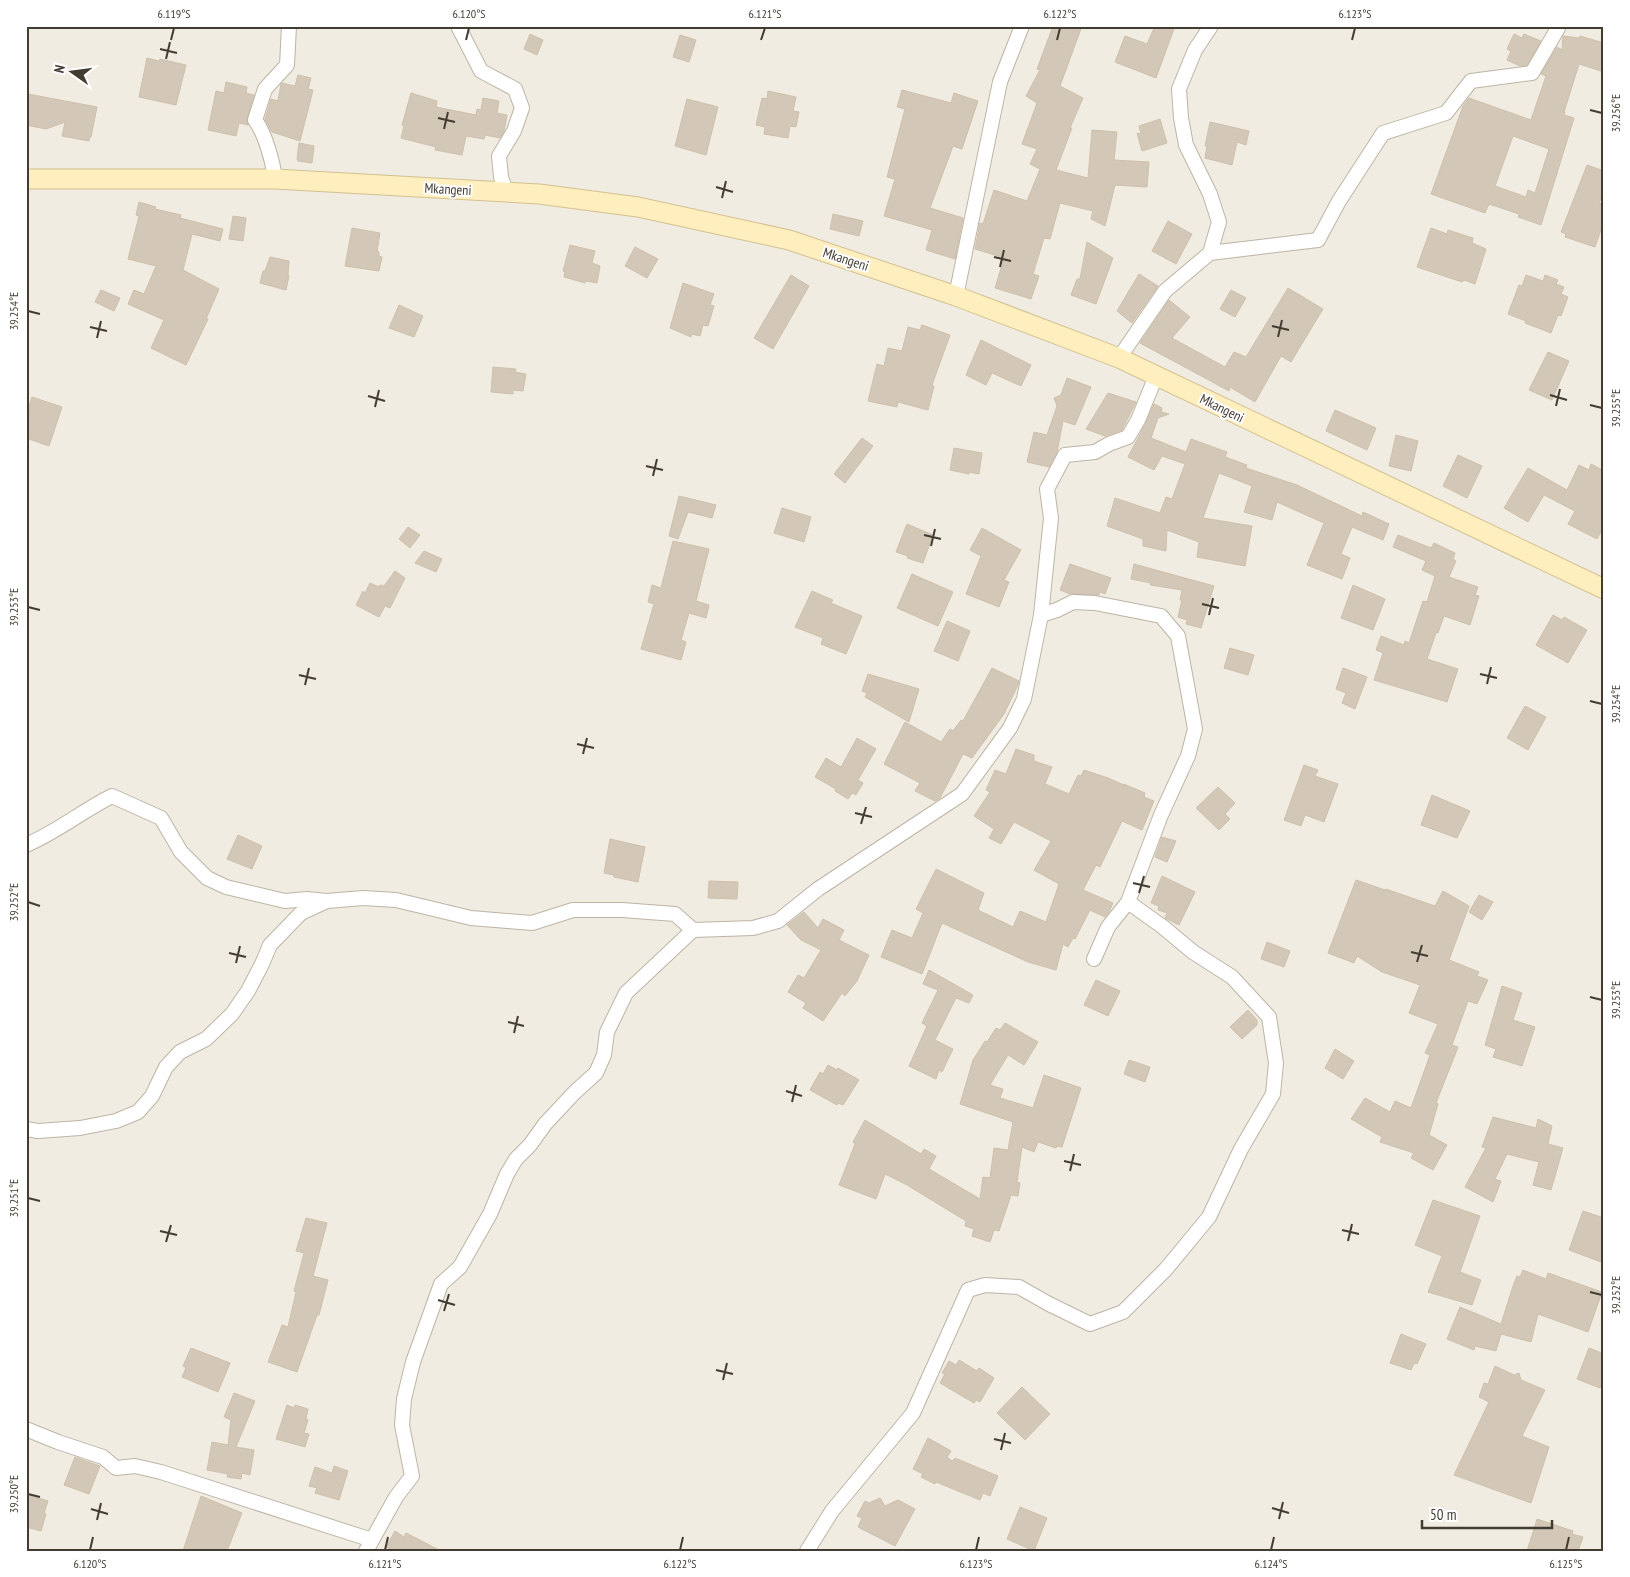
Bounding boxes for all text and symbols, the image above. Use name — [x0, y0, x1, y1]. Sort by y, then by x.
text: 6.119°S — [158, 6, 190, 21]
text: 6.120°S — [453, 6, 485, 21]
text: 6.121°S — [749, 6, 781, 21]
text: 6.122°S — [1044, 6, 1076, 21]
text: 6.123°S — [1339, 6, 1371, 21]
north arrow — [48, 48, 98, 98]
text: N — [50, 63, 69, 75]
text: 39.256°E — [1608, 94, 1623, 132]
street label: Mkangeni — [424, 179, 472, 199]
street label: Mkangeni — [821, 243, 871, 275]
text: 39.254°E — [6, 292, 21, 330]
text: 39.255°E — [1608, 389, 1623, 427]
street label: Mkangeni — [1197, 390, 1247, 426]
text: 39.253°E — [6, 588, 21, 626]
text: 39.254°E — [1608, 685, 1623, 723]
text: 39.252°E — [6, 883, 21, 921]
text: 39.253°E — [1608, 981, 1623, 1019]
text: 39.251°E — [6, 1179, 21, 1217]
text: 39.252°E — [1608, 1276, 1623, 1314]
text: 39.250°E — [6, 1475, 21, 1513]
scale bar — [1422, 1497, 1552, 1529]
text: 50 m — [1430, 1505, 1456, 1524]
text: 6.120°S — [74, 1556, 106, 1571]
text: 6.121°S — [369, 1556, 401, 1571]
text: 6.122°S — [664, 1556, 696, 1571]
text: 6.123°S — [960, 1556, 992, 1571]
text: 6.124°S — [1255, 1556, 1287, 1571]
text: 6.125°S — [1550, 1556, 1582, 1571]

